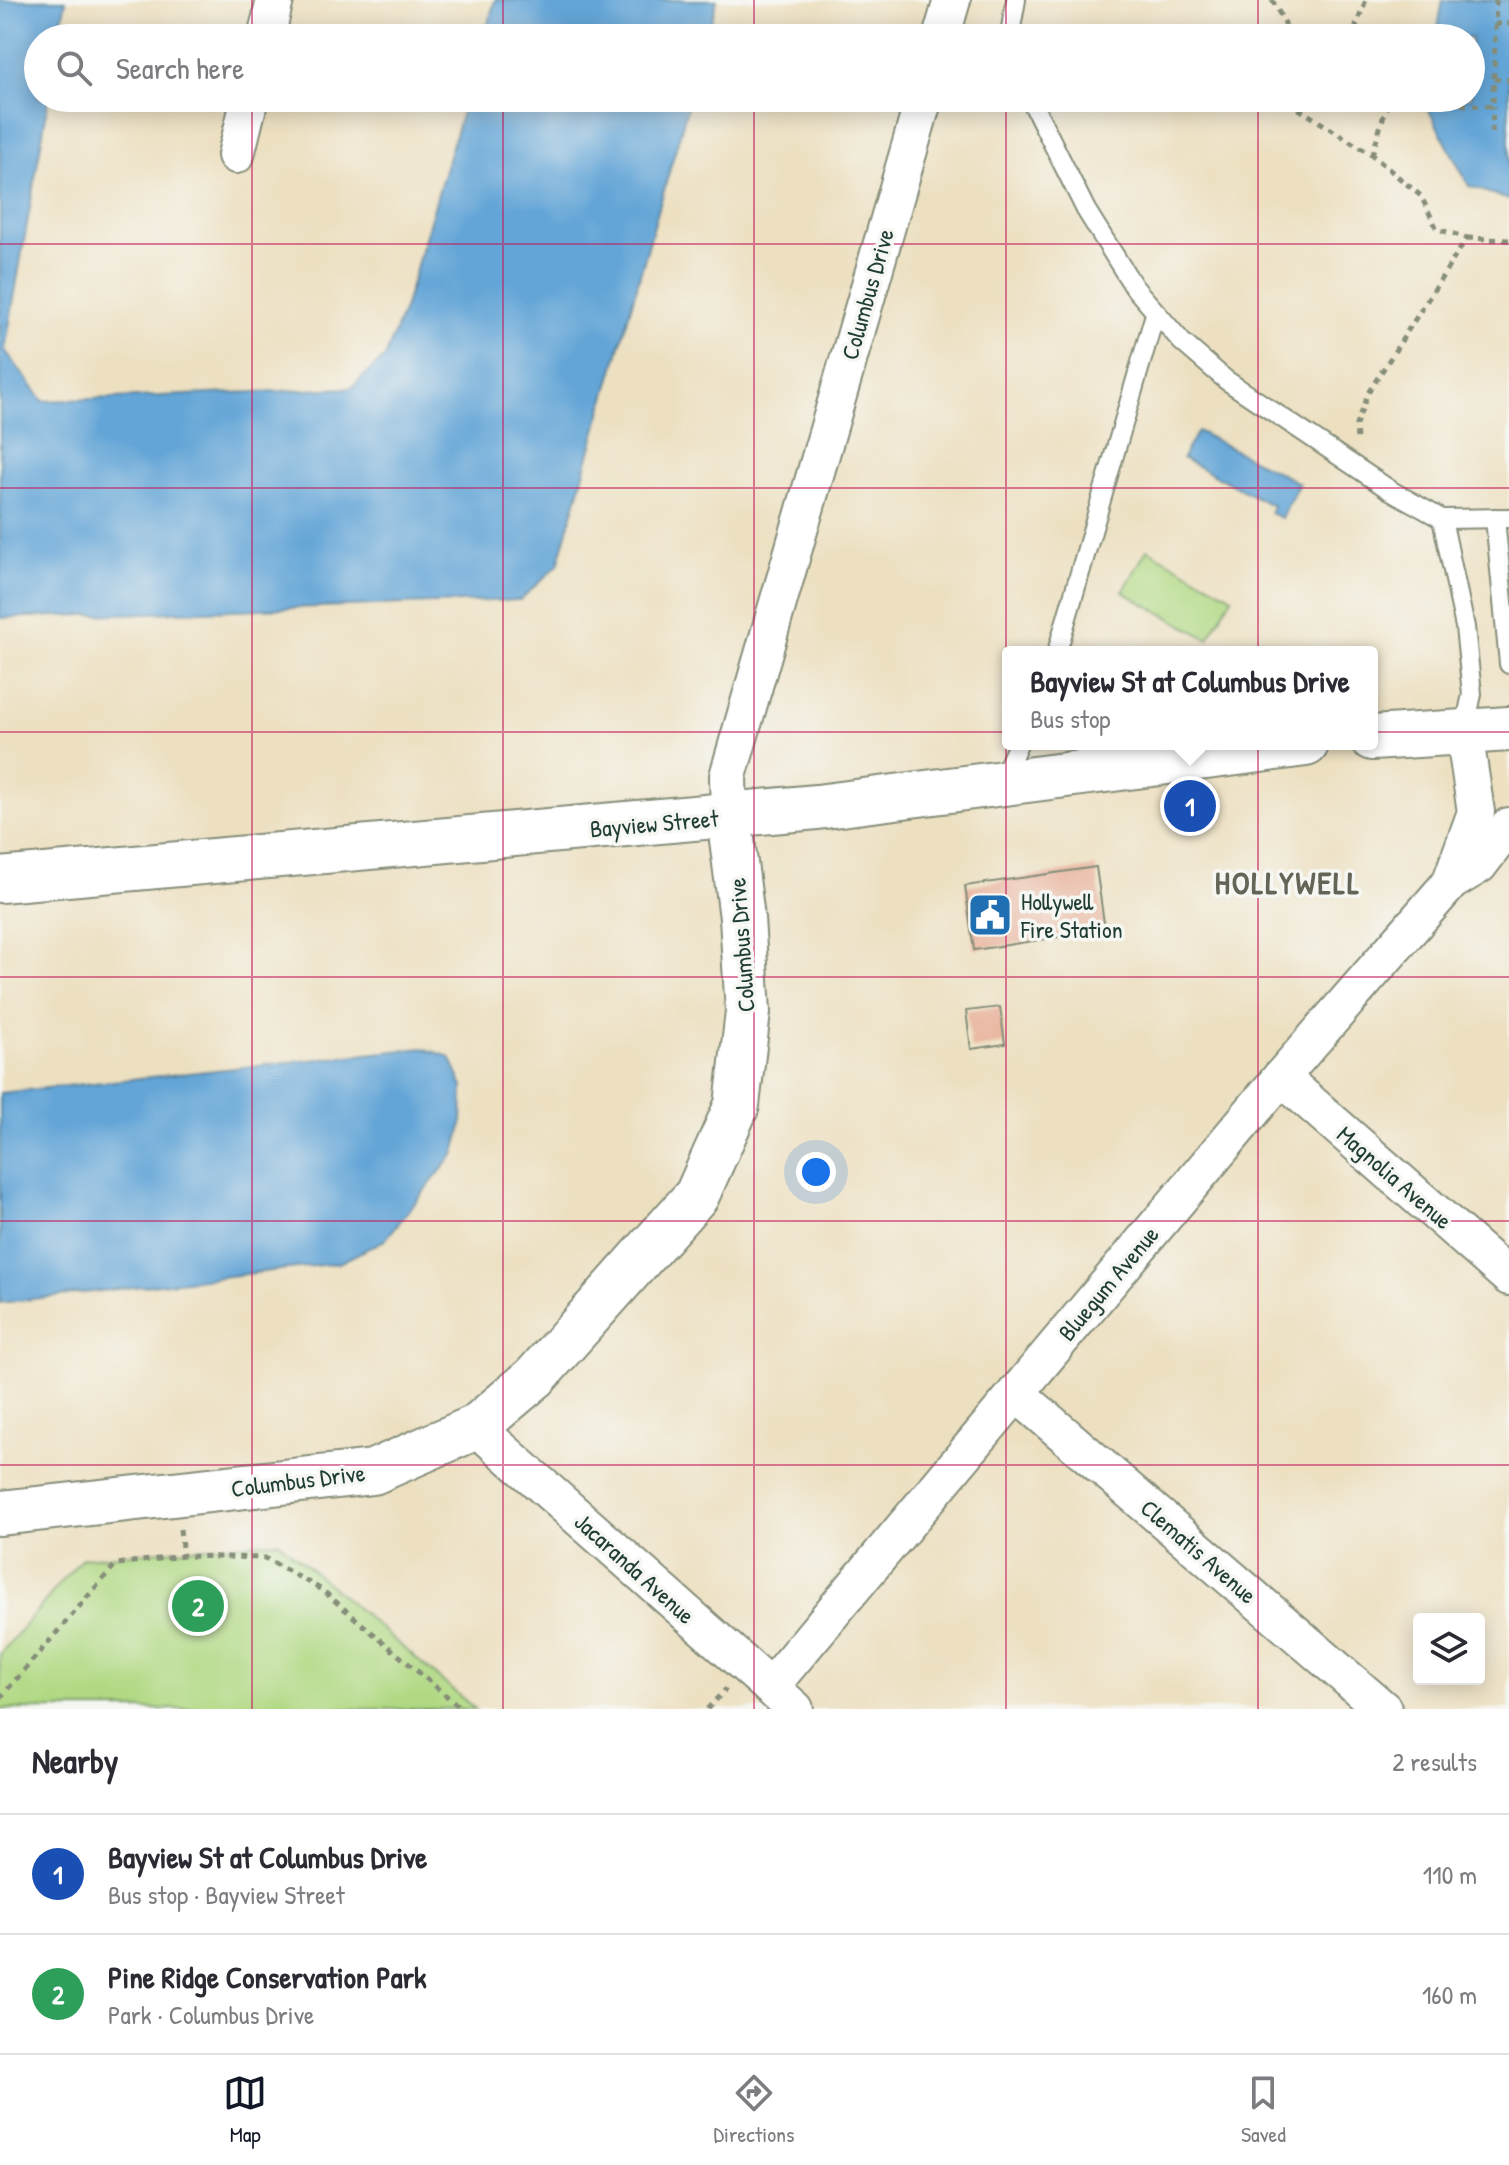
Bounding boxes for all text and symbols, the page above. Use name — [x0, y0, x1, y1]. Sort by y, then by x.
search box — [24, 24, 1485, 112]
icon: search — [52, 46, 96, 90]
text: Search here — [116, 48, 244, 88]
street label: Columbus Drive — [833, 224, 901, 363]
popup — [1002, 646, 1378, 750]
text: Bayview St at Columbus Drive — [1030, 661, 1350, 701]
text: Bus stop — [1030, 701, 1111, 736]
pin: 1 — [1164, 776, 1216, 836]
street label: Bayview Street — [588, 801, 720, 845]
district label: HOLLYWELL — [1215, 861, 1361, 904]
street label: Columbus Drive — [720, 876, 762, 1013]
place label: Hollywell Fire Station — [1020, 885, 1123, 945]
public building icon: Hollywell Fire Station — [966, 891, 1014, 939]
street label: Magnolia Avenue — [1331, 1118, 1460, 1236]
your location — [796, 1152, 836, 1192]
street label: Bluegum Avenue — [1051, 1218, 1166, 1347]
street label: Columbus Drive — [229, 1456, 367, 1504]
street label: Clematis Avenue — [1134, 1492, 1264, 1611]
street label: Jacaranda Avenue — [568, 1505, 702, 1631]
pin: 2 — [172, 1576, 224, 1636]
map controls — [1413, 1613, 1485, 1685]
button: layers — [1413, 1613, 1485, 1685]
text: Nearby — [32, 1738, 118, 1784]
text: 2 results — [1392, 1744, 1477, 1779]
text: Bayview St at Columbus Drive — [108, 1837, 427, 1877]
text: 1 — [53, 1857, 63, 1892]
text: 110 m — [1423, 1857, 1477, 1892]
text: Bus stop · Bayview Street — [108, 1877, 345, 1912]
text: Pine Ridge Conservation Park — [108, 1957, 426, 1997]
text: 2 — [52, 1977, 64, 2012]
text: 160 m — [1422, 1977, 1477, 2012]
text: Park · Columbus Drive — [108, 1997, 314, 2032]
tab: Map — [223, 2071, 267, 2149]
tab: Directions — [714, 2071, 795, 2149]
tab: Saved — [1241, 2071, 1286, 2149]

